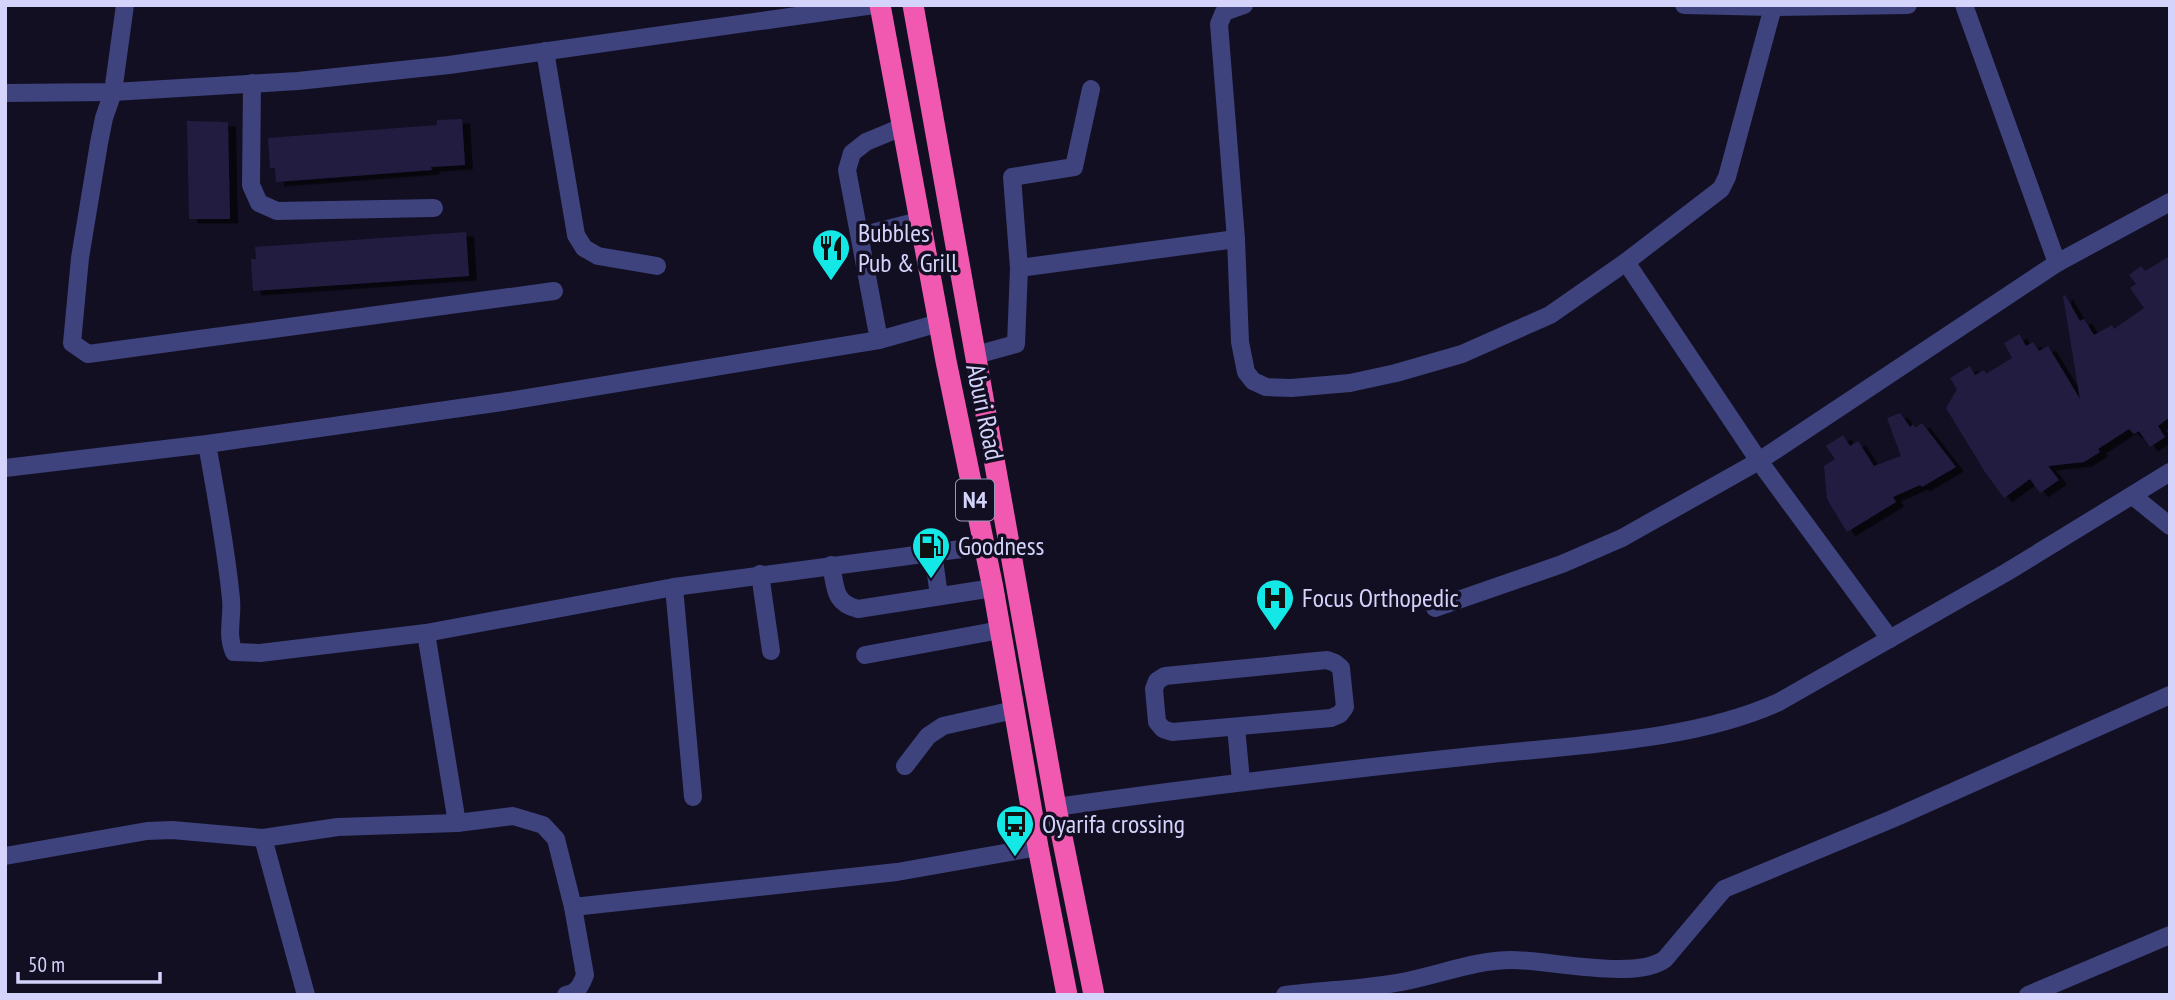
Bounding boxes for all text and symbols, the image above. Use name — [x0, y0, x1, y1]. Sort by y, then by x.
place label: Bubbles Pub & Grill — [858, 216, 957, 279]
restaurant icon: Bubbles Pub & Grill — [810, 227, 852, 282]
street label: Aburi Road — [959, 361, 1012, 463]
road number: N4 — [956, 480, 994, 520]
fuel station icon: Goodness — [910, 525, 952, 580]
place label: Goodness — [958, 529, 1044, 562]
hospital icon: Focus Orthopedic — [1254, 577, 1296, 632]
place label: Focus Orthopedic — [1302, 581, 1459, 614]
bus stop icon: Oyarifa crossing — [994, 803, 1036, 858]
place label: Oyarifa crossing — [1042, 807, 1185, 840]
scale bar — [18, 940, 159, 984]
text: 50 m — [28, 951, 65, 978]

